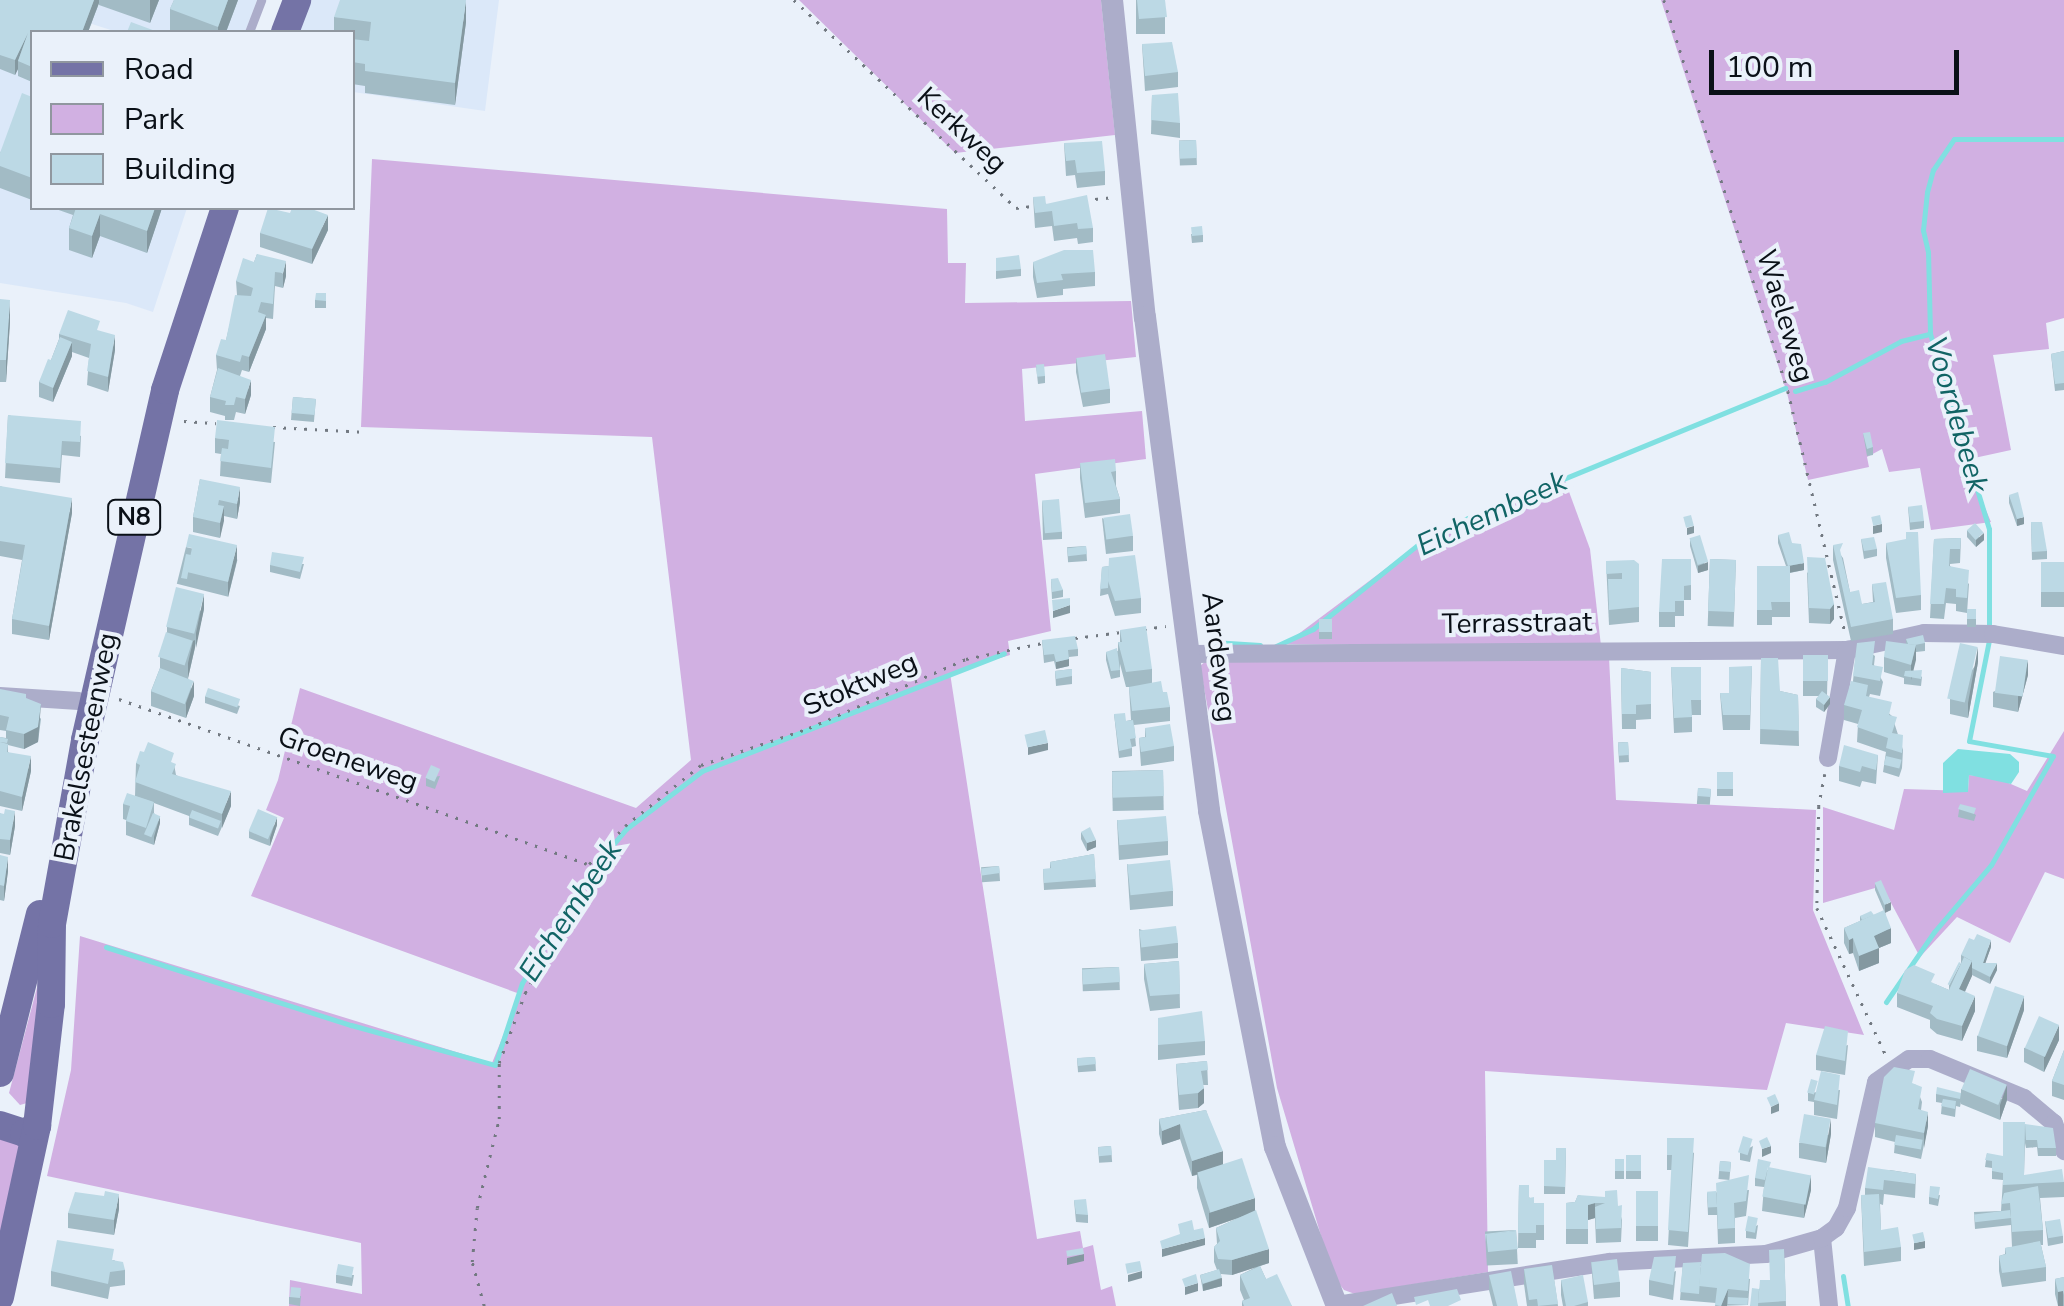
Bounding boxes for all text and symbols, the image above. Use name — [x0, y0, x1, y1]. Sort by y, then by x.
legend — [30, 30, 355, 210]
scale bar — [1714, 30, 1964, 92]
text: 100 m — [1726, 47, 1813, 88]
text: Road — [124, 49, 194, 90]
street label: Kerkweg — [910, 80, 1014, 180]
text: Park — [124, 99, 184, 140]
text: Building — [124, 149, 236, 190]
street label: Waeleweg — [1749, 246, 1821, 386]
water label: Voordebeek — [1917, 333, 1995, 497]
water label: Eichembeek — [1411, 464, 1573, 564]
road number: N8 — [106, 497, 162, 537]
street label: Aardeweg — [1194, 590, 1244, 724]
street label: Terrasstraat — [1442, 605, 1592, 641]
street label: Brakelsesteenweg — [47, 630, 125, 864]
street label: Stoktweg — [798, 645, 922, 723]
street label: Groeneweg — [274, 719, 422, 799]
water label: Eichembeek — [512, 834, 630, 988]

